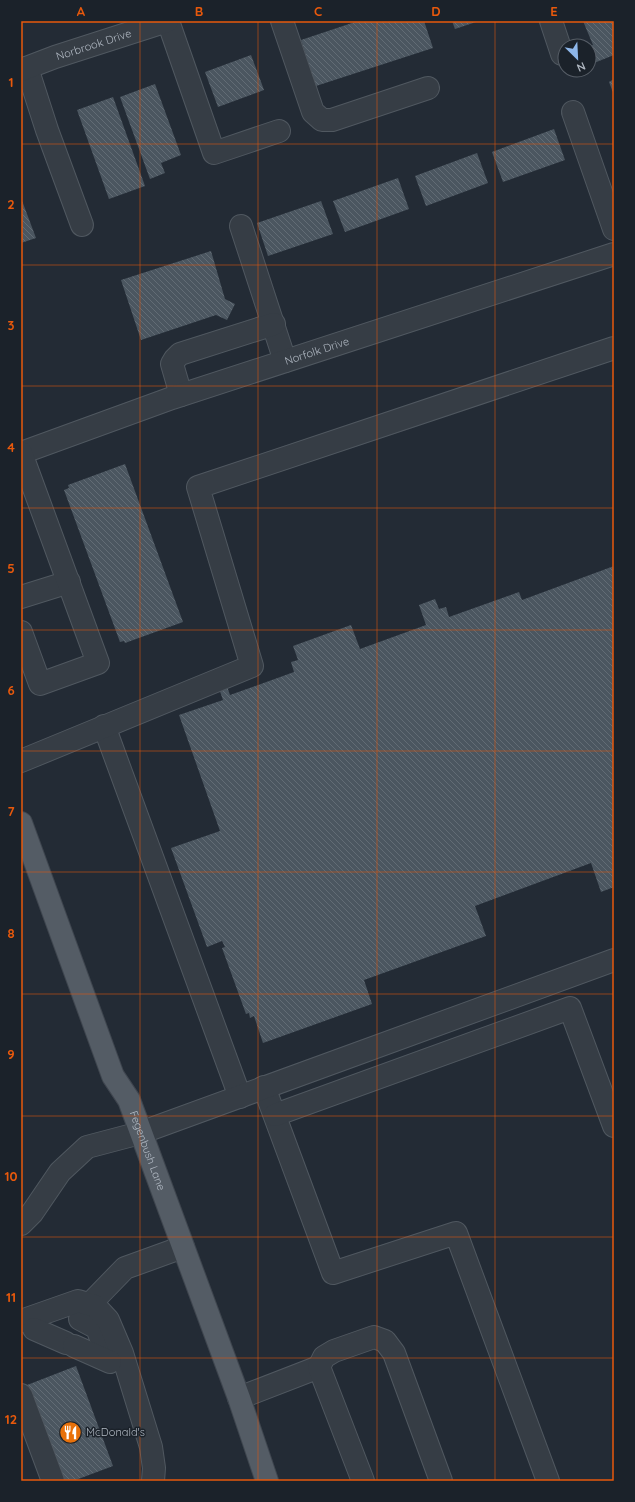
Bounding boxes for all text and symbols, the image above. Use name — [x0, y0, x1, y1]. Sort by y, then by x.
text: A — [77, 3, 86, 19]
text: B — [195, 3, 203, 19]
text: C — [314, 3, 322, 19]
text: D — [431, 3, 441, 19]
text: E — [550, 3, 558, 19]
street label: Norbrook Drive — [54, 26, 133, 63]
north arrow — [557, 38, 597, 78]
text: N — [575, 59, 588, 75]
text: 1 — [8, 74, 14, 90]
text: 2 — [7, 196, 15, 212]
text: 3 — [8, 317, 15, 333]
street label: Norfolk Drive — [283, 334, 351, 368]
text: 4 — [7, 439, 15, 455]
text: 5 — [7, 560, 15, 576]
text: 6 — [7, 682, 15, 698]
text: 7 — [7, 803, 15, 819]
text: 8 — [7, 925, 15, 941]
text: 9 — [7, 1046, 15, 1062]
street label: Fegenbush Lane — [127, 1109, 169, 1192]
text: 10 — [4, 1168, 18, 1184]
text: 11 — [6, 1289, 16, 1305]
text: 12 — [5, 1411, 17, 1427]
restaurant icon: McDonald's — [58, 1419, 84, 1445]
place label: McDonald's — [86, 1425, 145, 1439]

